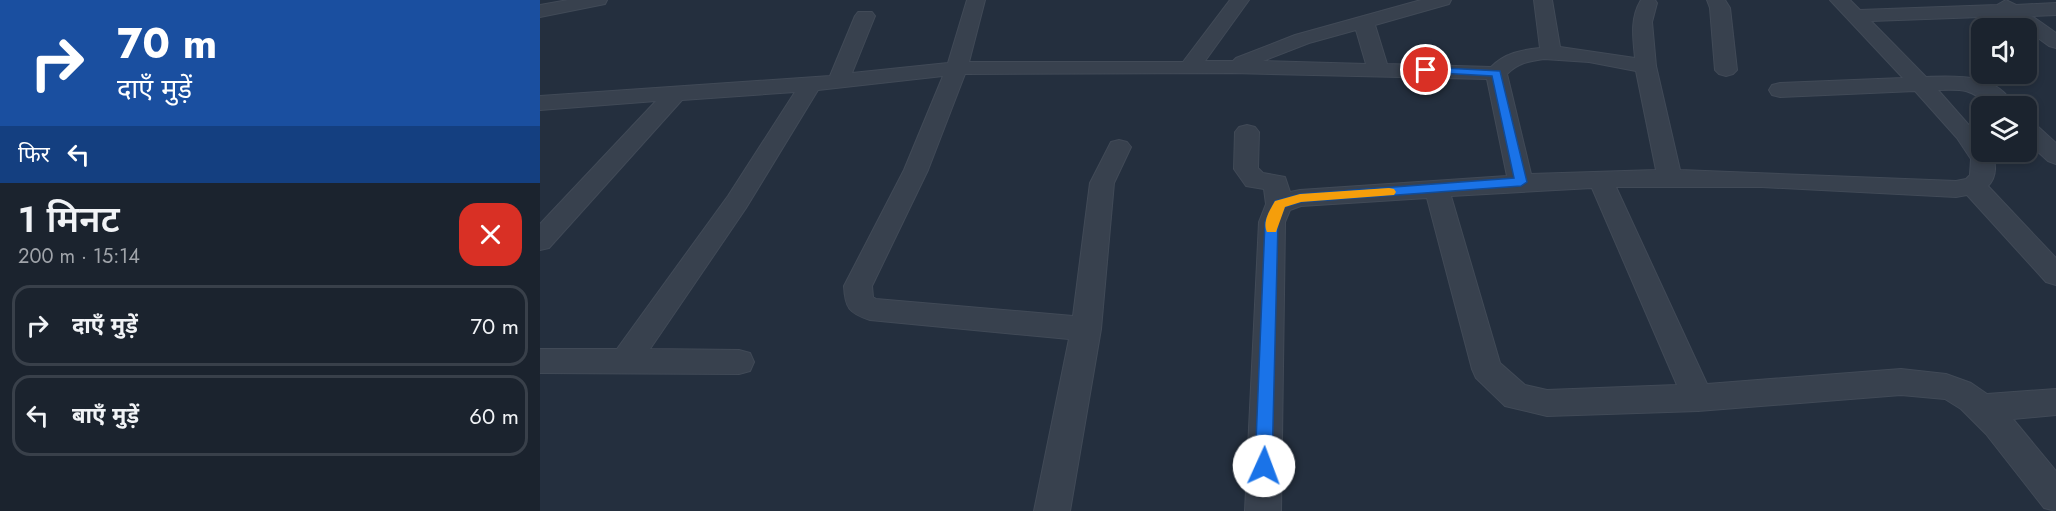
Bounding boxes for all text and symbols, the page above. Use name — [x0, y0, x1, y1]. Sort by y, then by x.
text: 70 m — [117, 13, 217, 74]
map controls — [1971, 18, 2037, 162]
button: sound — [1971, 18, 2037, 84]
icon: right — [18, 24, 96, 102]
pin — [1400, 44, 1451, 95]
icon: arrive — [1409, 53, 1442, 86]
text: दाएँ मुड़ें — [117, 69, 192, 108]
button: layers — [1971, 96, 2037, 162]
text: फिर — [18, 138, 50, 170]
icon: left — [62, 138, 95, 171]
text: 1 मिनट — [18, 193, 120, 245]
button: close — [459, 203, 522, 266]
text: 200 m · 15:14 — [18, 242, 140, 271]
icon: right — [21, 309, 54, 342]
text: दाएँ मुड़ें — [72, 309, 138, 341]
text: 70 m — [470, 310, 519, 342]
icon: left — [21, 399, 54, 432]
text: बाएँ मुड़ें — [72, 399, 139, 431]
text: 60 m — [469, 400, 519, 432]
position arrow — [1232, 434, 1296, 498]

